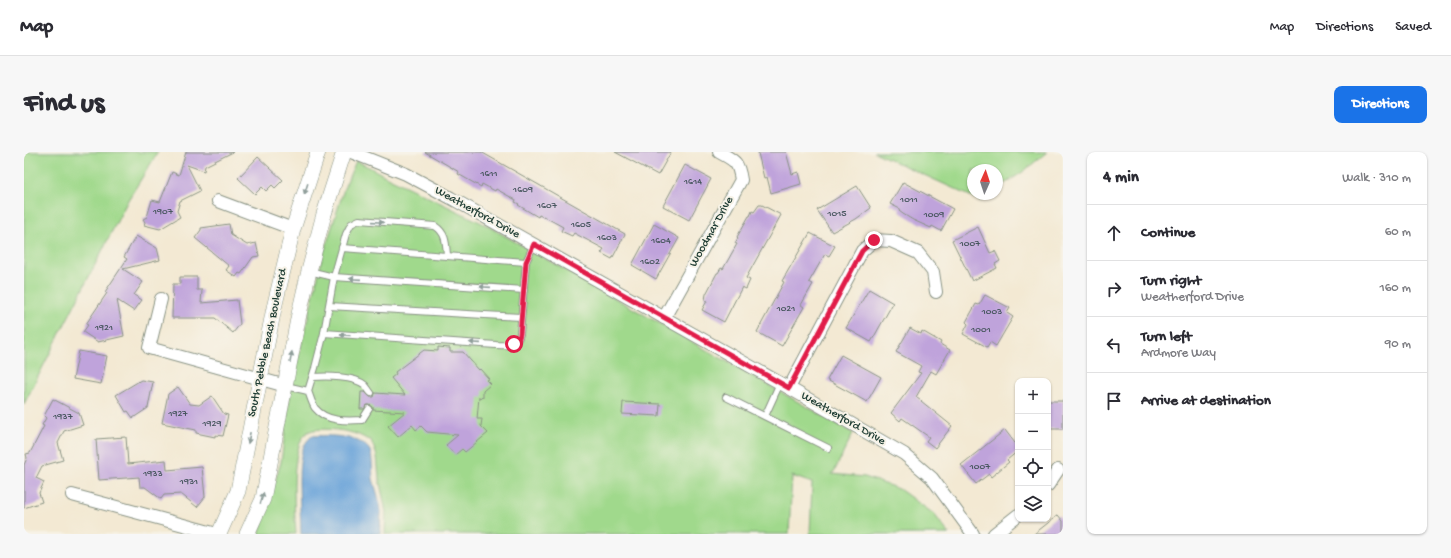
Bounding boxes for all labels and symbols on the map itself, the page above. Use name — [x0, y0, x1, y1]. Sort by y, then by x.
north arrow — [967, 164, 1003, 200]
house number: 1611 — [479, 168, 498, 180]
house number: 1614 — [683, 176, 702, 188]
one-way arrow — [302, 183, 308, 195]
street label: Weatherford Drive — [432, 184, 523, 243]
house number: 1609 — [512, 184, 533, 196]
street label: Woodmar Drive — [687, 194, 737, 270]
house number: 1011 — [899, 194, 918, 206]
house number: 1607 — [536, 200, 558, 212]
house number: 1907 — [152, 206, 174, 218]
house number: 1015 — [826, 208, 847, 220]
house number: 1009 — [923, 209, 944, 221]
one-way arrow — [372, 218, 384, 225]
house number: 1605 — [570, 219, 591, 231]
route end — [865, 231, 883, 249]
house number: 1603 — [596, 232, 617, 244]
house number: 1604 — [650, 235, 671, 247]
house number: 1007 — [959, 238, 981, 250]
house number: 1602 — [639, 256, 660, 268]
street label: South Pebble Beach Boulevard — [245, 267, 291, 418]
one-way arrow — [349, 275, 361, 282]
one-way arrow — [479, 284, 491, 291]
house number: 1021 — [776, 303, 795, 315]
house number: 1003 — [981, 306, 1002, 318]
house number: 1921 — [94, 322, 113, 334]
house number: 1001 — [970, 324, 991, 336]
one-way arrow — [339, 331, 351, 338]
route start — [505, 335, 523, 353]
one-way arrow — [469, 340, 481, 347]
one-way arrow — [288, 351, 294, 363]
street label: Weatherford Drive — [798, 389, 888, 449]
house number: 1927 — [167, 408, 188, 420]
house number: 1937 — [52, 411, 74, 423]
house number: 1929 — [202, 418, 221, 430]
one-way arrow — [245, 432, 251, 444]
house number: 1007 — [969, 461, 991, 473]
house number: 1933 — [142, 468, 163, 480]
house number: 1931 — [179, 476, 198, 488]
one-way arrow — [260, 492, 266, 504]

